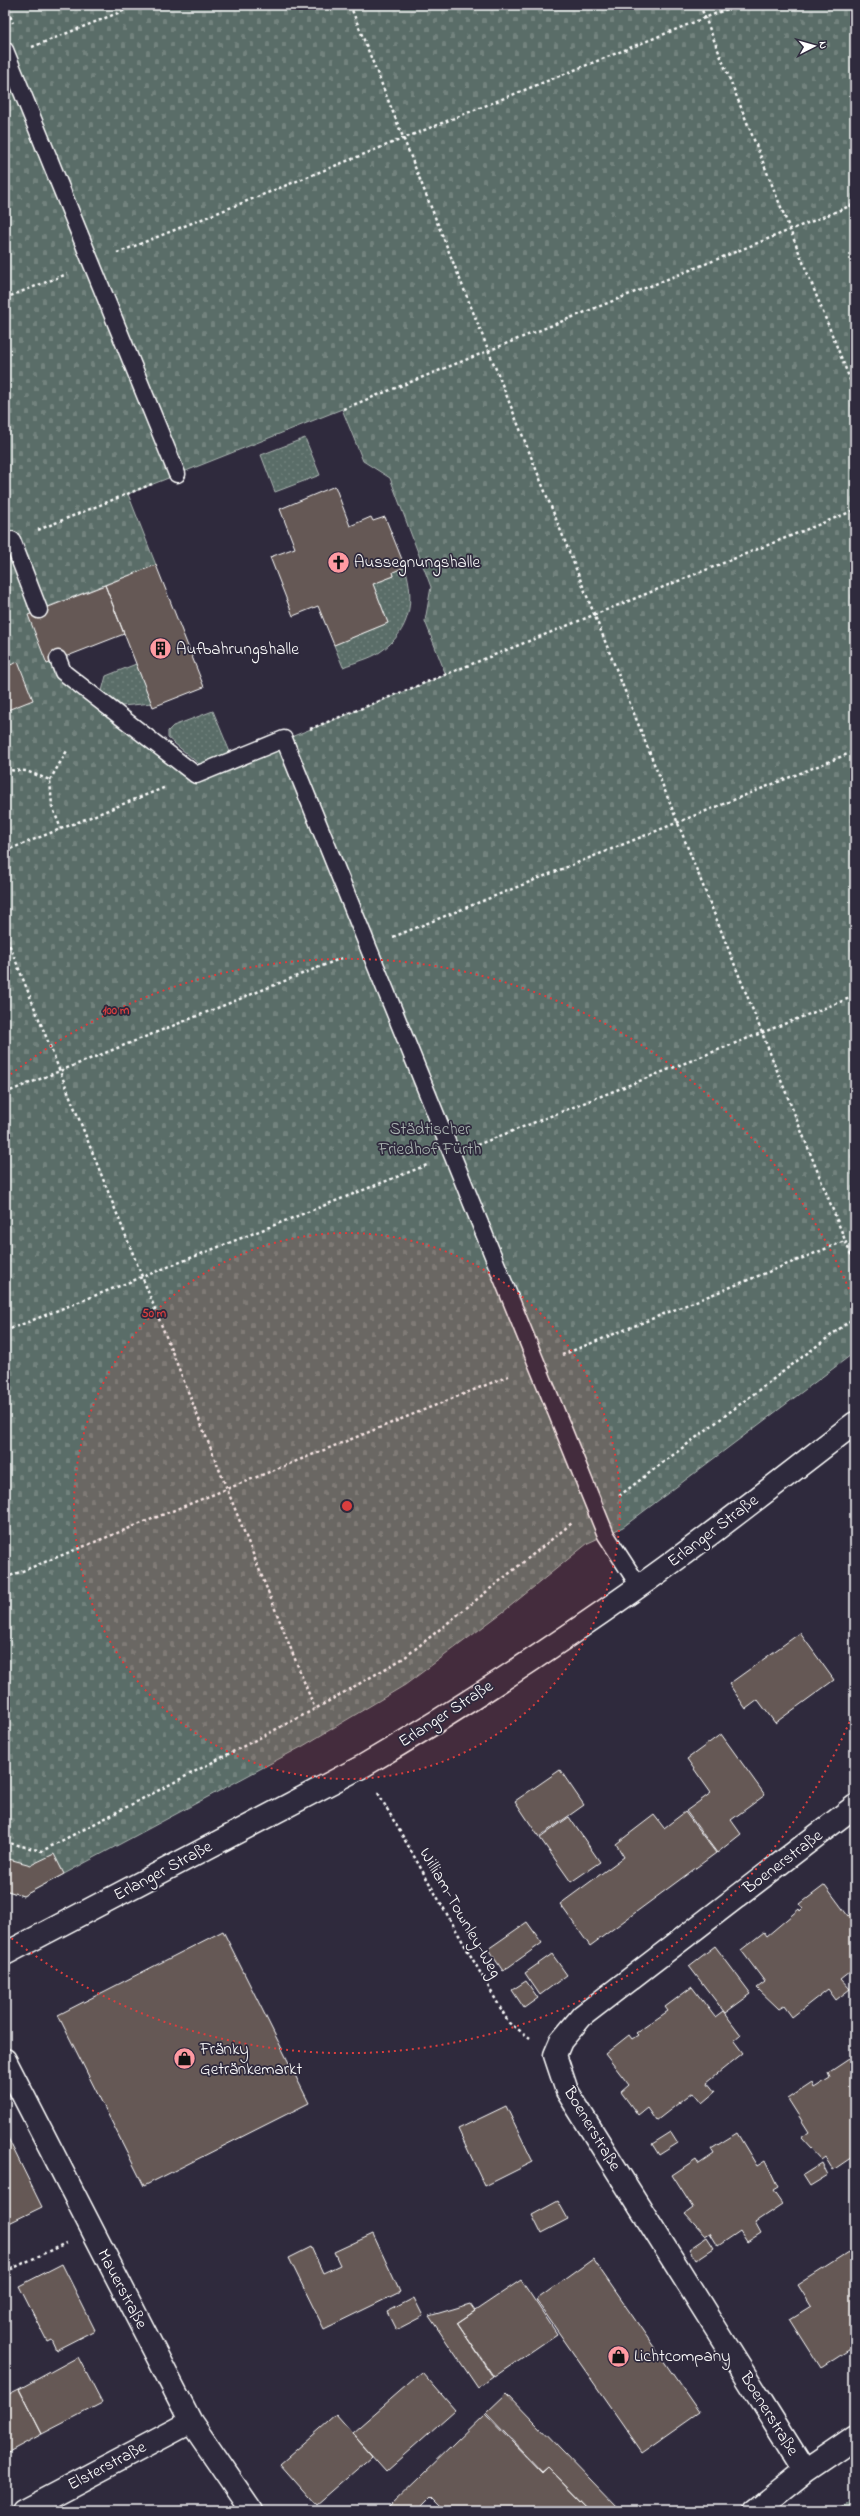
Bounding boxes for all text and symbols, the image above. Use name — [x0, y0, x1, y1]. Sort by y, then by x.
north arrow — [794, 26, 834, 66]
text: N — [815, 41, 831, 50]
church icon: Aussegnungshalle — [325, 549, 351, 575]
place label: Aussegnungshalle — [354, 550, 480, 577]
building icon: Aufbahrungshalle — [147, 636, 173, 662]
place label: Aufbahrungshalle — [176, 637, 299, 664]
text: 100 m — [103, 1002, 130, 1020]
park label: Städtischer Friedhof Fürth — [378, 1117, 481, 1162]
text: 50 m — [142, 1305, 167, 1323]
street label: Erlanger Straße — [662, 1488, 765, 1575]
centre of rings — [340, 1499, 354, 1513]
street label: Erlanger Straße — [394, 1674, 500, 1756]
street label: Boenerstraße — [737, 1823, 829, 1901]
street label: Erlanger Straße — [109, 1834, 218, 1909]
street label: William-Townley-Weg — [411, 1843, 508, 1984]
place label: Fränky Getränkemarkt — [199, 2037, 302, 2082]
shop icon: Fränky Getränkemarkt — [171, 2046, 197, 2072]
street label: Boenerstraße — [556, 2081, 627, 2176]
street label: Mauerstraße — [90, 2245, 154, 2334]
shop icon: Lichtcompany — [605, 2343, 631, 2369]
place label: Lichtcompany — [634, 2344, 731, 2370]
street label: Boenerstraße — [733, 2366, 805, 2461]
street label: Elsterstraße — [63, 2435, 151, 2497]

